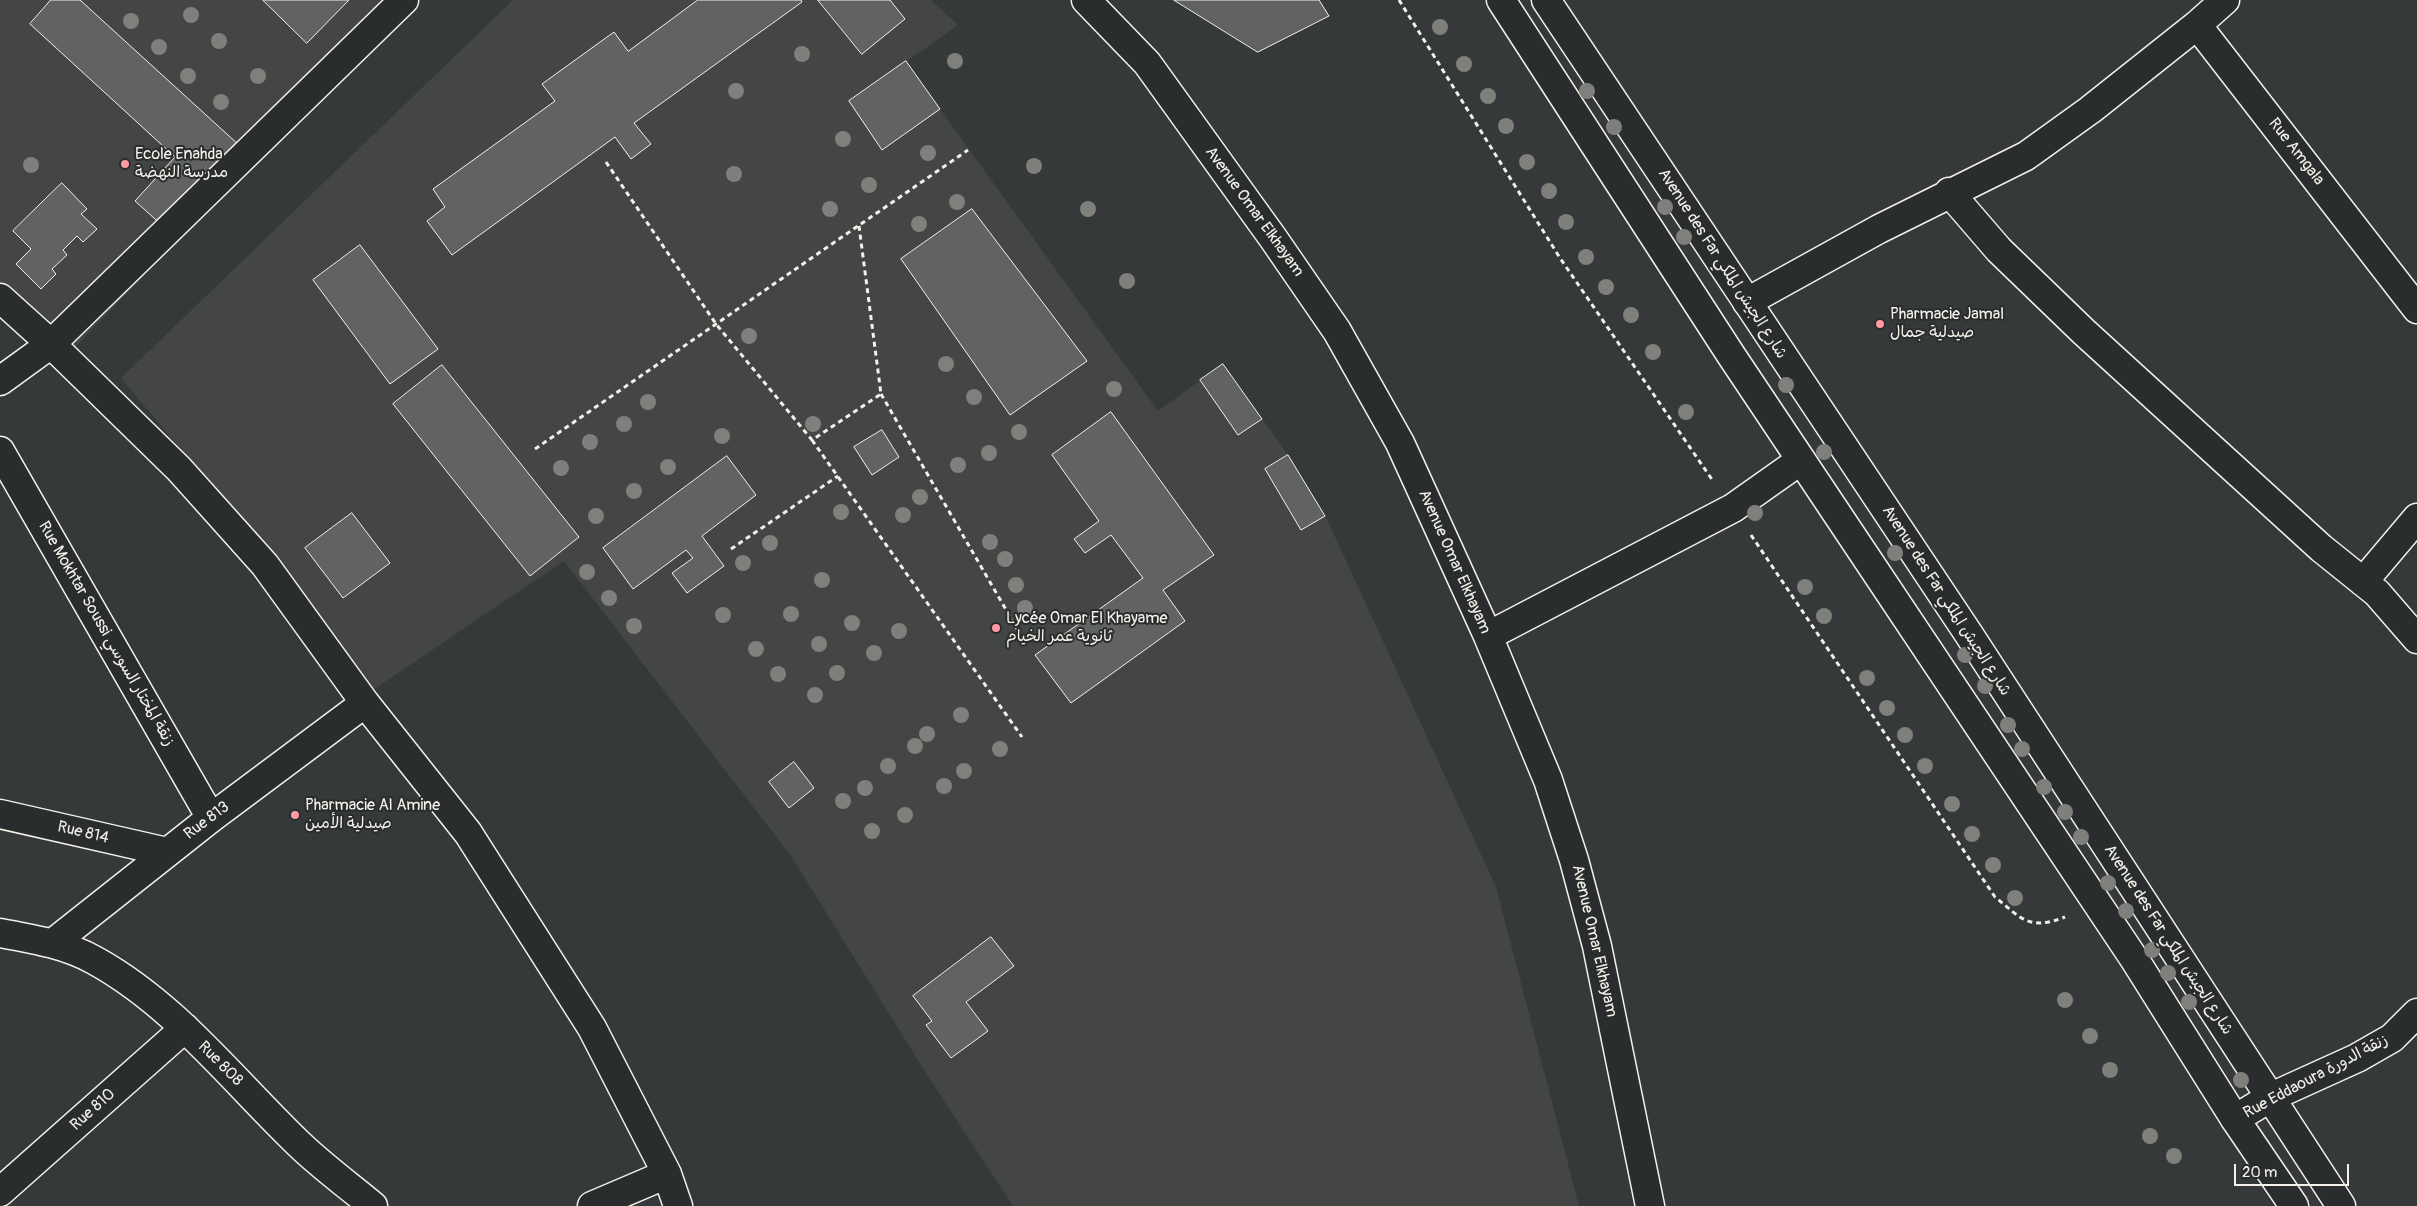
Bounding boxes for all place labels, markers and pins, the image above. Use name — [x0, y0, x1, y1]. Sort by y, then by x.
place label: Ecole Enahda مدرسة النهضة — [135, 145, 228, 183]
marker: Ecole Enahda مدرسة النهضة — [119, 158, 131, 170]
place label: Pharmacie Jamal صيدلية جمال — [1890, 305, 2004, 343]
marker: Pharmacie Jamal صيدلية جمال — [1874, 318, 1886, 330]
place label: Lycée Omar El Khayame ثانوية عمر الخيام — [1006, 609, 1167, 647]
marker: Lycée Omar El Khayame ثانوية عمر الخيام — [990, 622, 1002, 634]
place label: Pharmacie Al Amine صيدلية الأمين — [305, 796, 440, 834]
marker: Pharmacie Al Amine صيدلية الأمين — [289, 809, 301, 821]

